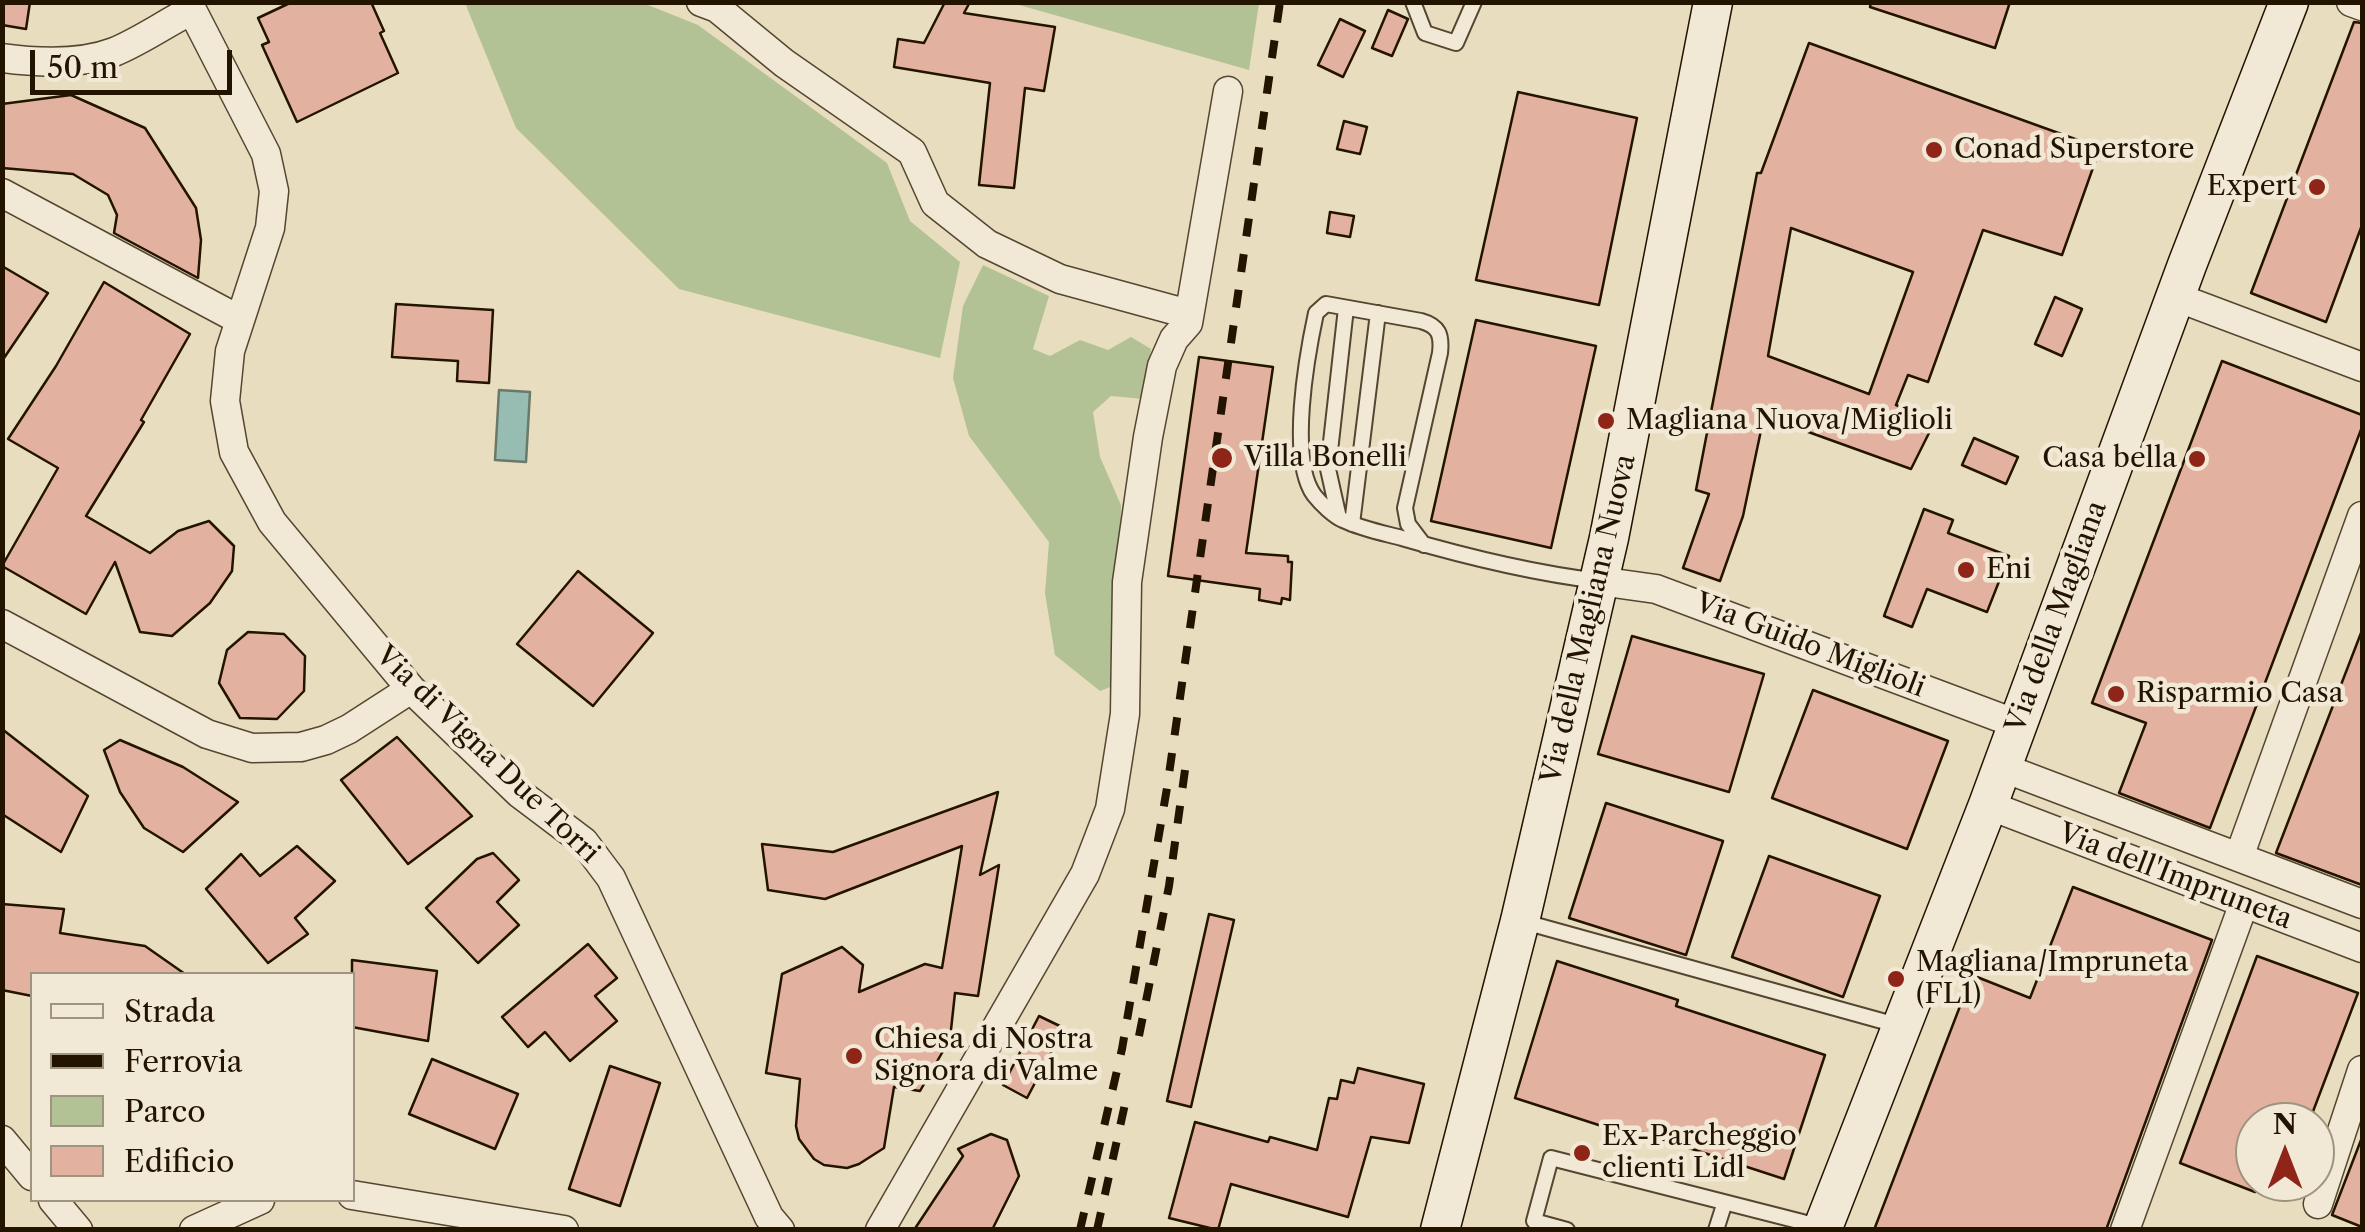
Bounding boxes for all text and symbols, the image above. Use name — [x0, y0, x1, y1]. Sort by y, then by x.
scale bar — [35, 30, 238, 92]
text: 50 m — [47, 49, 118, 86]
place label: Conad Superstore — [1954, 133, 2195, 167]
marker: Conad Superstore — [1923, 139, 1945, 161]
place label: Expert — [2207, 170, 2297, 204]
marker: Expert — [2306, 176, 2328, 198]
place label: Magliana Nuova/Miglioli — [1626, 404, 1953, 438]
marker: Magliana Nuova/Miglioli — [1595, 410, 1617, 432]
place label: Villa Bonelli — [1244, 441, 1407, 475]
place label: Casa bella — [2042, 442, 2177, 476]
marker: Villa Bonelli — [1209, 445, 1235, 471]
marker: Casa bella — [2186, 448, 2208, 470]
street label: Via della Magliana Nuova — [1535, 451, 1643, 787]
street label: Via della Magliana — [1999, 497, 2115, 737]
place label: Eni — [1986, 553, 2031, 587]
marker: Eni — [1955, 559, 1977, 581]
street label: Via Guido Miglioli — [1690, 587, 1930, 705]
street label: Via di Vigna Due Torri — [368, 639, 606, 871]
place label: Risparmio Casa — [2136, 677, 2344, 711]
marker: Risparmio Casa — [2105, 683, 2127, 705]
street label: Via dell'Impruneta — [2054, 817, 2296, 937]
place label: Magliana/Impruneta (FL1) — [1916, 946, 2188, 1012]
marker: Magliana/Impruneta (FL1) — [1885, 968, 1907, 990]
legend — [30, 972, 355, 1202]
text: Strada — [124, 993, 215, 1030]
place label: Chiesa di Nostra Signora di Valme — [874, 1023, 1098, 1089]
text: Ferrovia — [124, 1043, 243, 1080]
marker: Chiesa di Nostra Signora di Valme — [843, 1045, 865, 1067]
text: Parco — [124, 1093, 206, 1130]
north arrow — [2235, 1102, 2335, 1202]
text: N — [2273, 1107, 2297, 1141]
place label: Ex-Parcheggio clienti Lidl — [1602, 1120, 1797, 1186]
marker: Ex-Parcheggio clienti Lidl — [1571, 1142, 1593, 1164]
text: Edificio — [124, 1143, 234, 1180]

